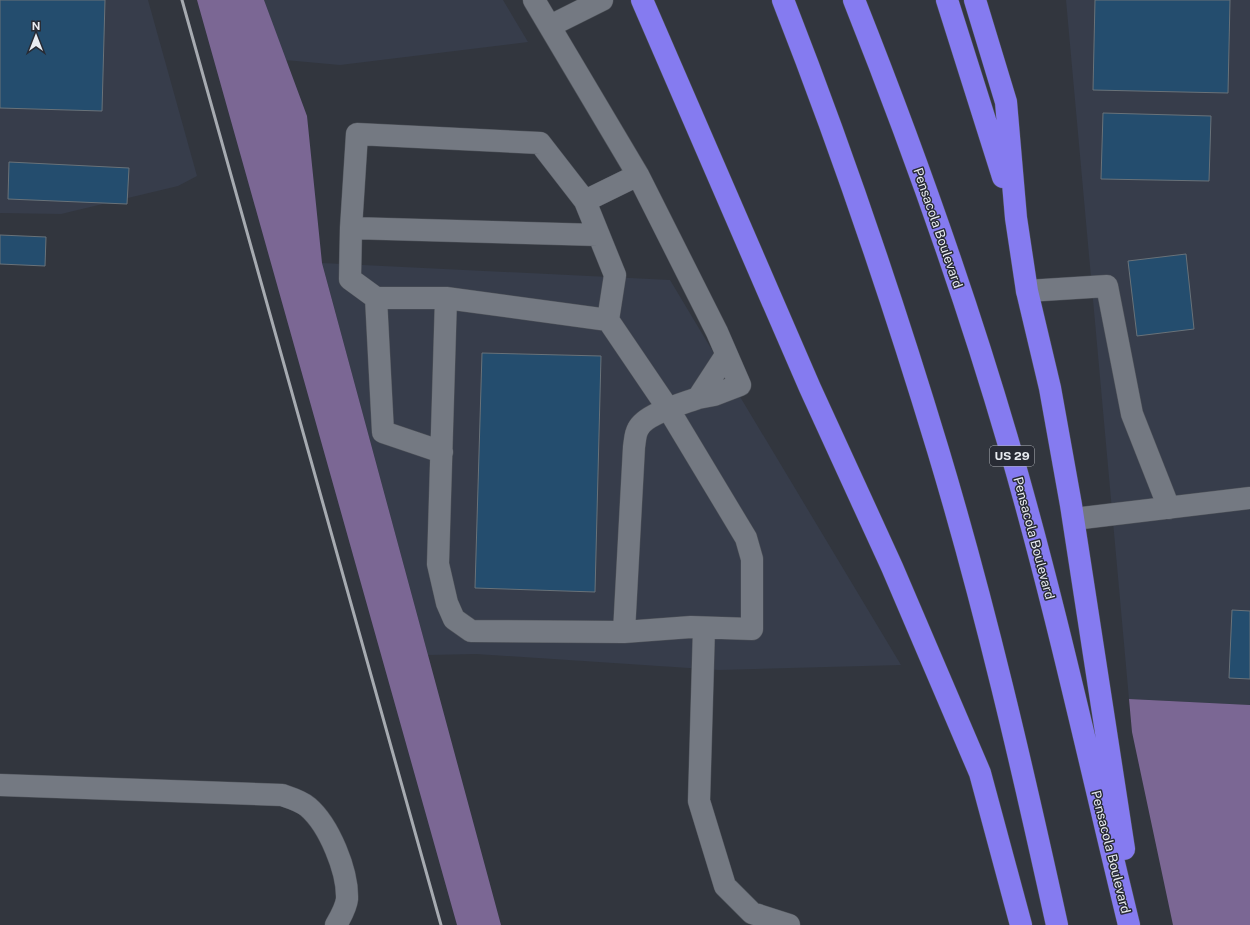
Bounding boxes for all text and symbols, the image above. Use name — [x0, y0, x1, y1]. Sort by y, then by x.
north arrow — [16, 16, 56, 56]
text: N — [32, 20, 40, 32]
street label: Pensacola Boulevard — [910, 166, 966, 290]
road number: US 29 — [990, 446, 1034, 466]
street label: Pensacola Boulevard — [1010, 475, 1058, 601]
street label: Pensacola Boulevard — [1088, 789, 1134, 915]

